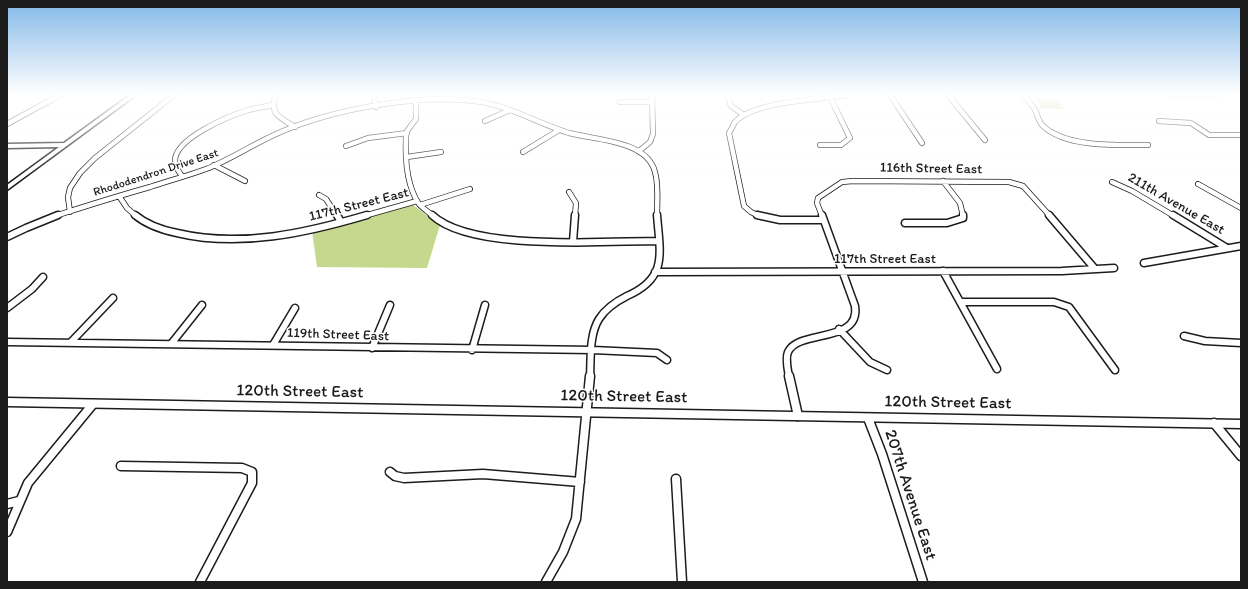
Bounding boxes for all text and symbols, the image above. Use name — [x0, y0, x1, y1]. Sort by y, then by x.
street label: Rhododendron Drive East — [92, 146, 220, 200]
street label: 116th Street East — [880, 160, 982, 178]
street label: 211th Avenue East — [1124, 169, 1228, 239]
street label: 117th Street East — [307, 184, 411, 226]
street label: 117th Street East — [834, 251, 936, 267]
street label: 119th Street East — [286, 325, 390, 345]
street label: 120th Street East — [236, 381, 364, 403]
street label: 120th Street East — [560, 386, 688, 408]
street label: 120th Street East — [884, 392, 1012, 414]
street label: 207th Avenue East — [879, 427, 941, 563]

